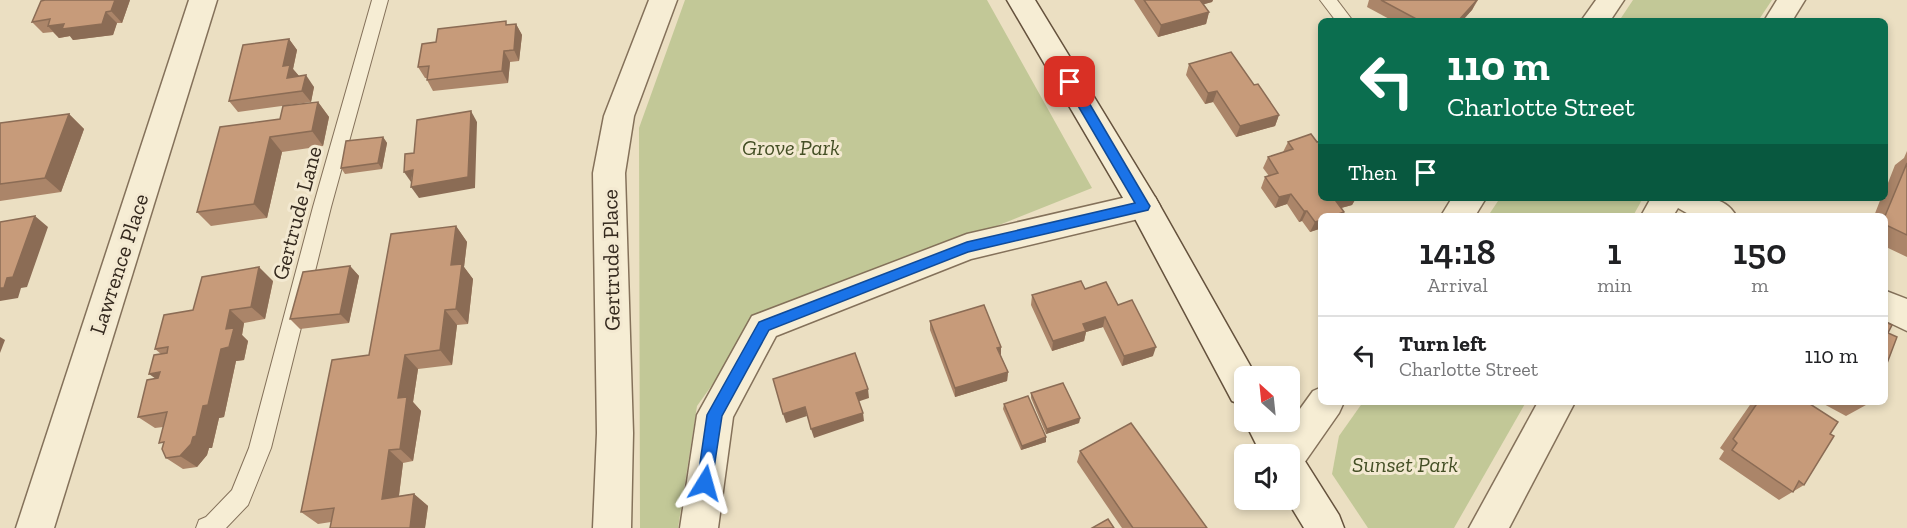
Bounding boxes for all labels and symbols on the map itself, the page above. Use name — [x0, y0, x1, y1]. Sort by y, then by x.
pin — [1044, 56, 1095, 107]
park label: Grove Park — [742, 134, 840, 161]
street label: Gertrude Lane — [266, 143, 328, 283]
street label: Gertrude Place — [596, 189, 626, 331]
street label: Lawrence Place — [84, 190, 154, 338]
north arrow — [1234, 366, 1300, 432]
position arrow — [673, 451, 737, 515]
park label: Sunset Park — [1352, 451, 1458, 478]

